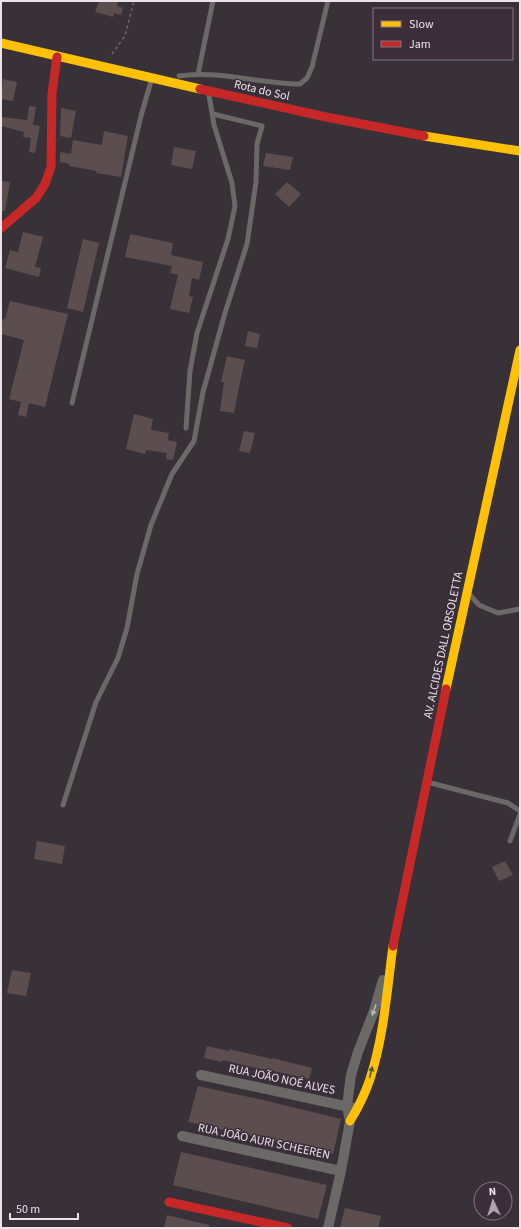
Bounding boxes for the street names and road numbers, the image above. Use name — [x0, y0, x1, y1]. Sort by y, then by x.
street label: Rota do Sol — [232, 76, 291, 105]
street label: AV. ALCIDES DALL ORSOLETTA — [420, 570, 467, 720]
street label: RUA JOÃO NOÉ ALVES — [227, 1060, 337, 1099]
street label: RUA JOÃO AURI SCHEEREN — [196, 1119, 332, 1164]

